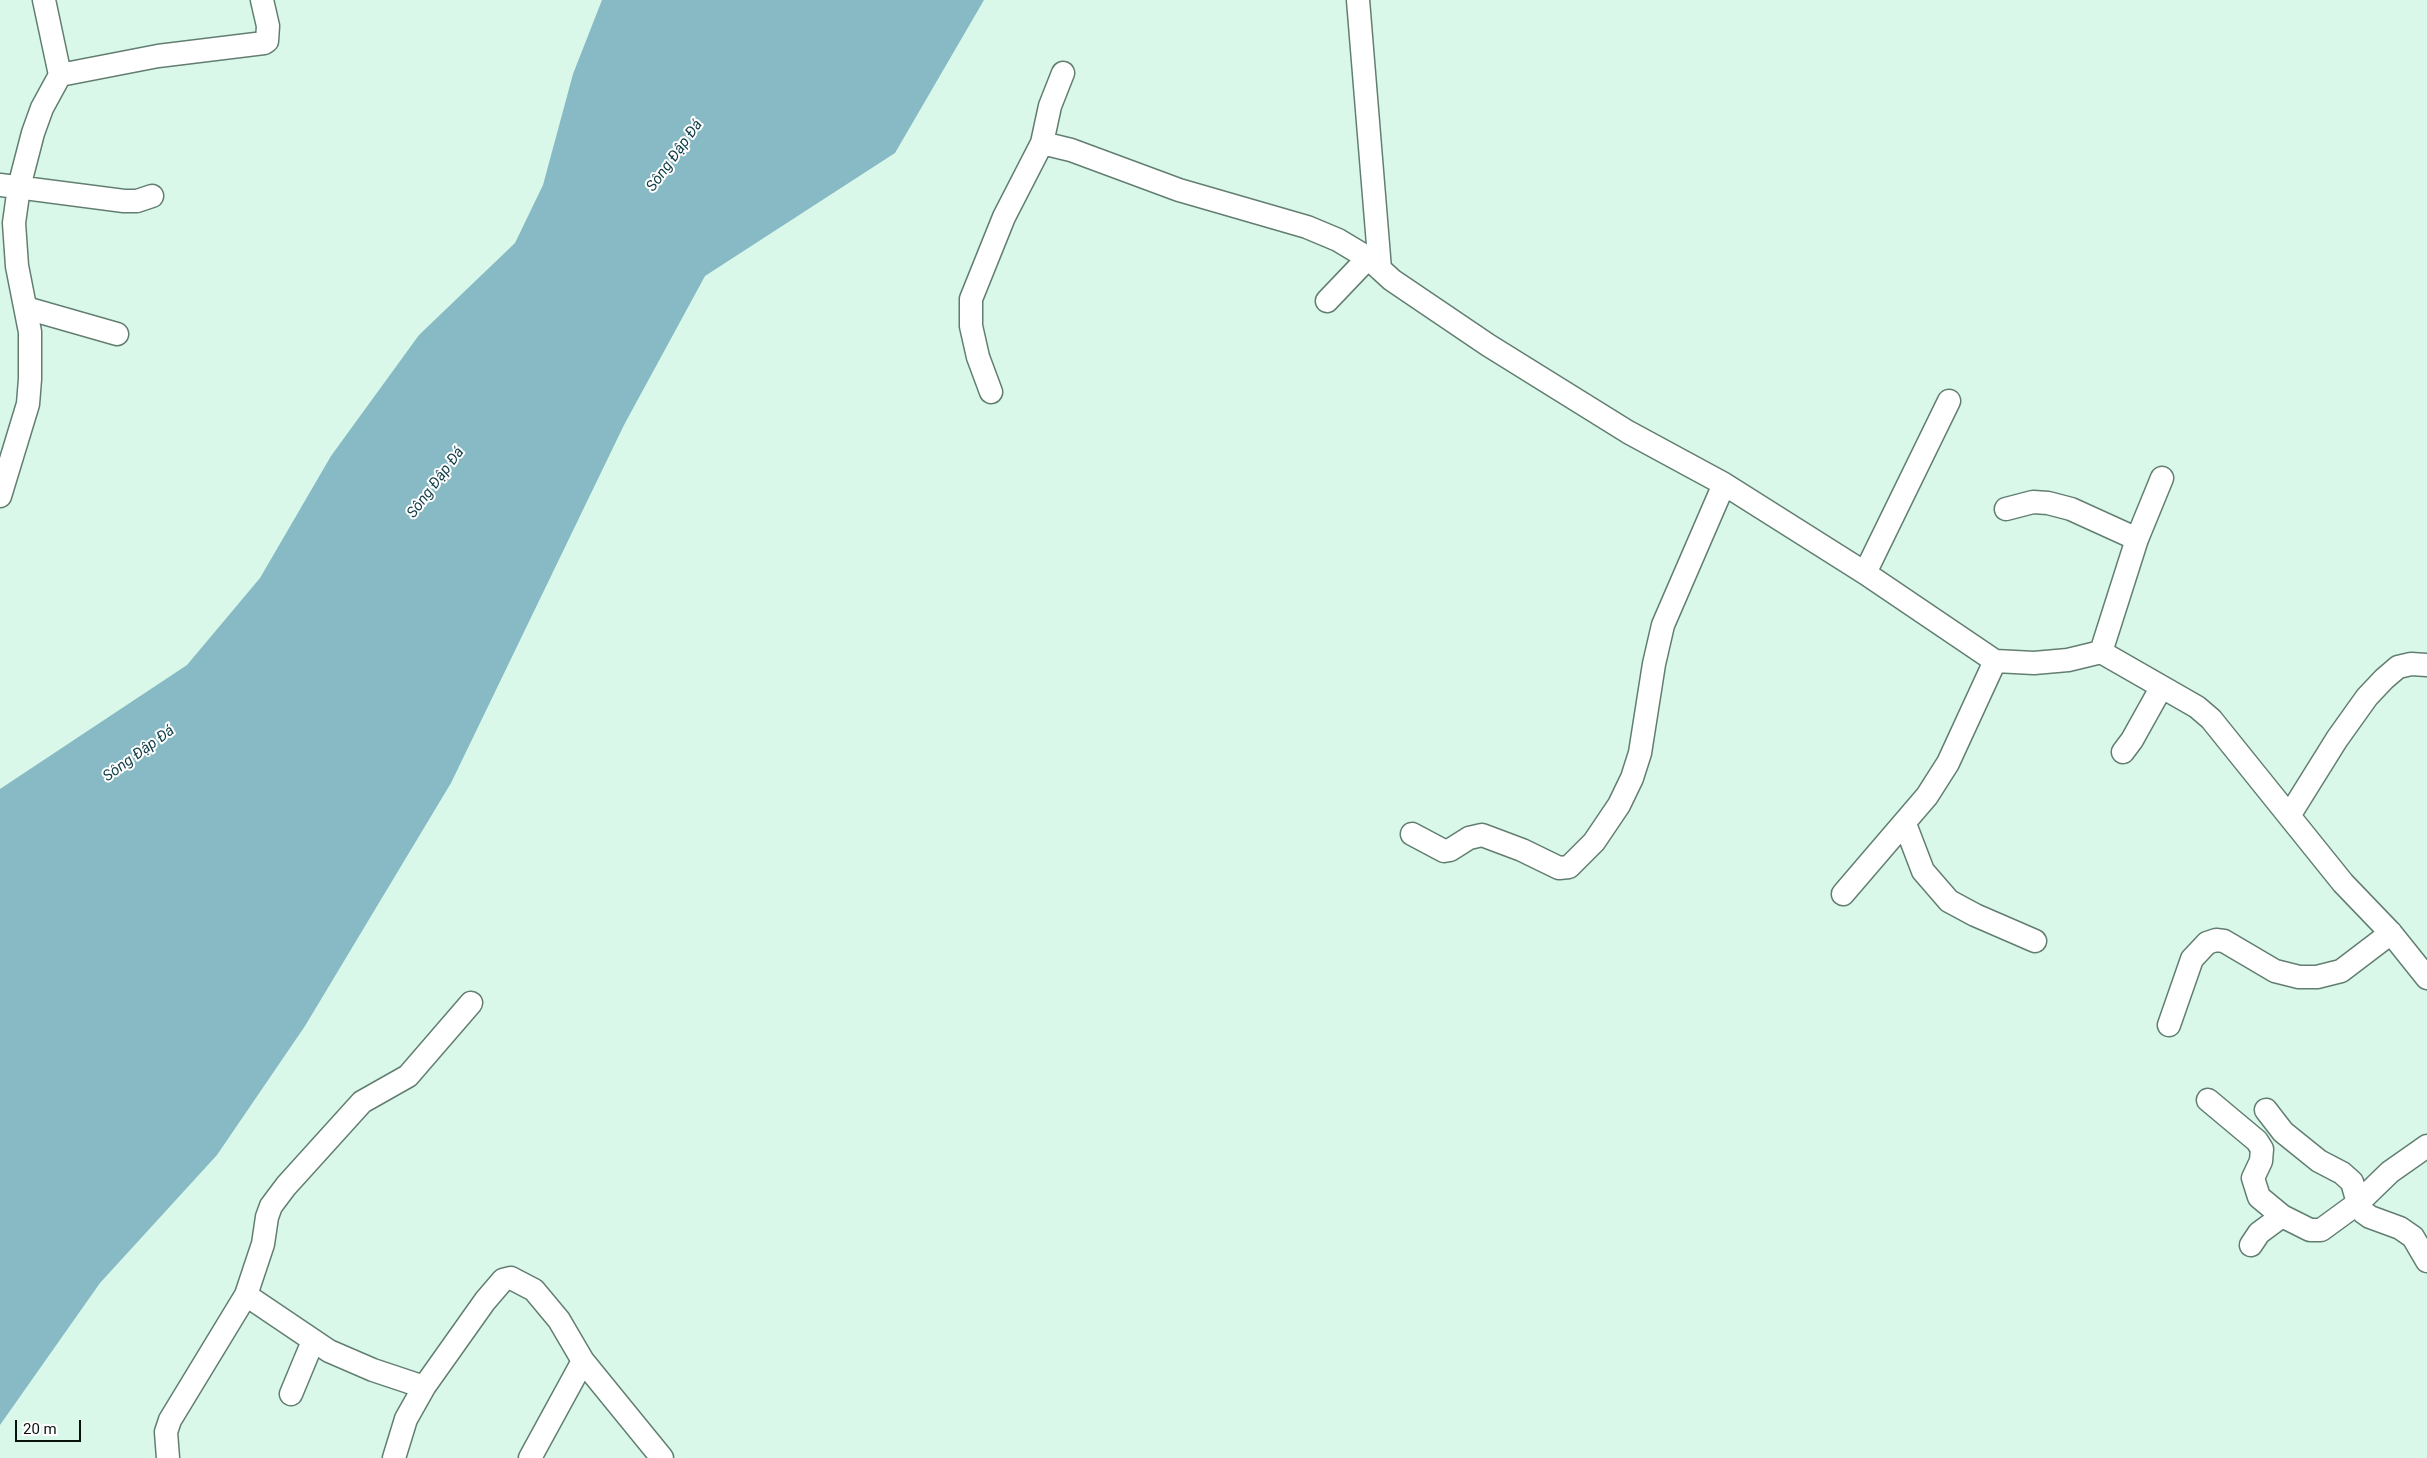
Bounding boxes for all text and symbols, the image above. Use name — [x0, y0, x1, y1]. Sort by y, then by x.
water label: Sông Đập Đá — [643, 117, 707, 195]
water label: Sông Đập Đá — [404, 444, 468, 522]
water label: Sông Đập Đá — [100, 722, 178, 786]
scale bar — [18, 1410, 84, 1442]
text: 20 m — [23, 1420, 57, 1438]

